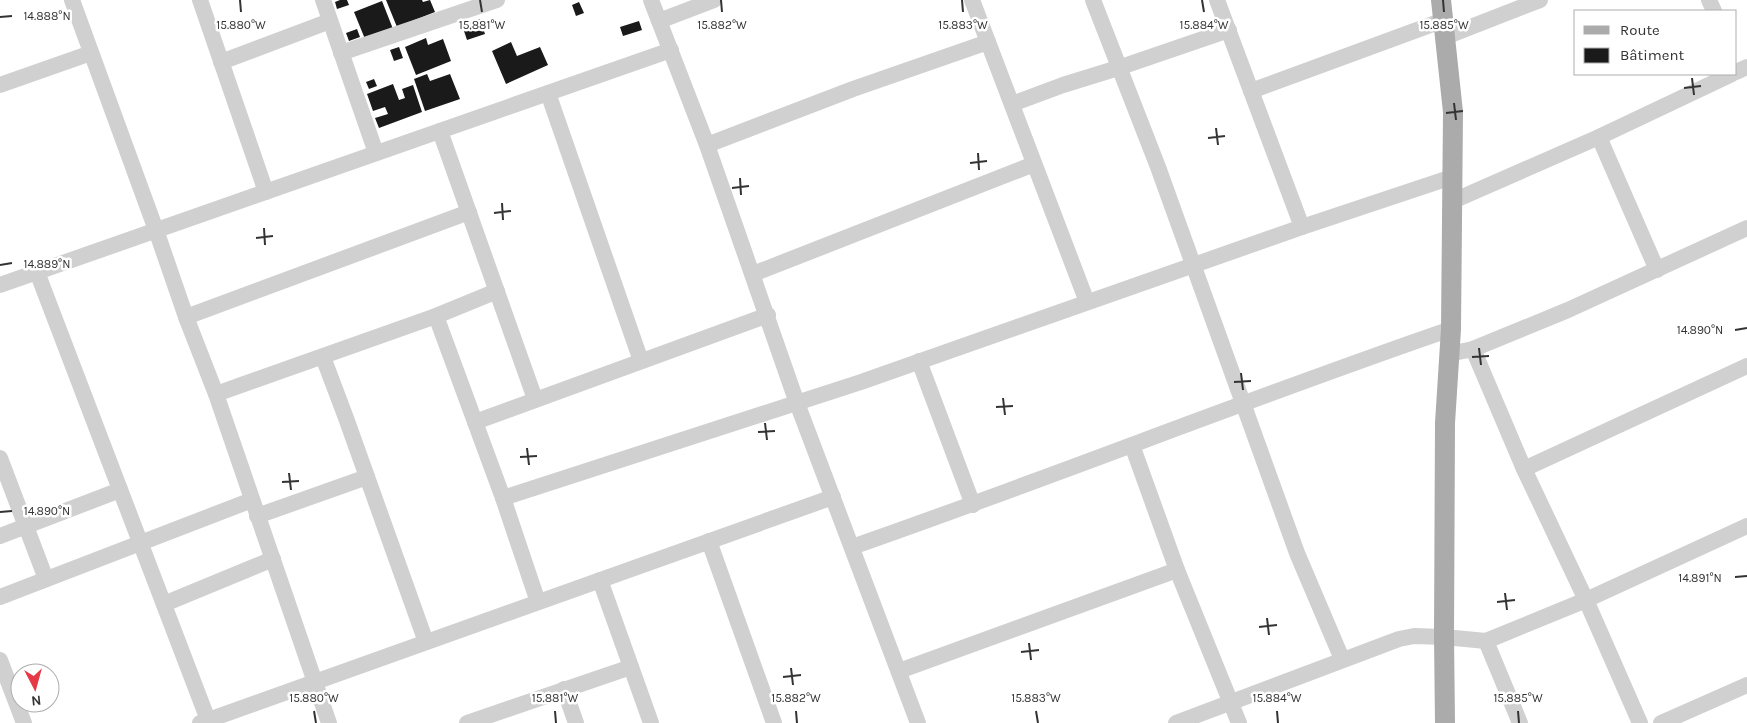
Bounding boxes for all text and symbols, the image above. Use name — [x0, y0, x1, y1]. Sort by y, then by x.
text: 14.888°N — [23, 9, 71, 23]
legend — [1574, 10, 1737, 75]
text: 15.880°W — [216, 18, 266, 32]
text: 15.881°W — [459, 18, 505, 32]
text: 15.882°W — [697, 18, 747, 32]
text: 15.883°W — [938, 18, 988, 32]
text: 15.884°W — [1179, 18, 1229, 32]
text: 15.885°W — [1419, 18, 1469, 32]
text: Route — [1620, 21, 1660, 39]
text: Bâtiment — [1620, 46, 1684, 64]
text: 14.889°N — [24, 257, 70, 271]
text: 14.890°N — [1677, 323, 1723, 337]
text: 14.890°N — [24, 504, 70, 518]
text: 14.891°N — [1678, 571, 1722, 585]
north arrow — [10, 663, 60, 713]
text: N — [30, 691, 42, 709]
text: 15.880°W — [289, 691, 339, 705]
text: 15.881°W — [532, 691, 578, 705]
text: 15.882°W — [771, 691, 821, 705]
text: 15.883°W — [1011, 691, 1061, 705]
text: 15.884°W — [1252, 691, 1302, 705]
text: 15.885°W — [1493, 691, 1543, 705]

